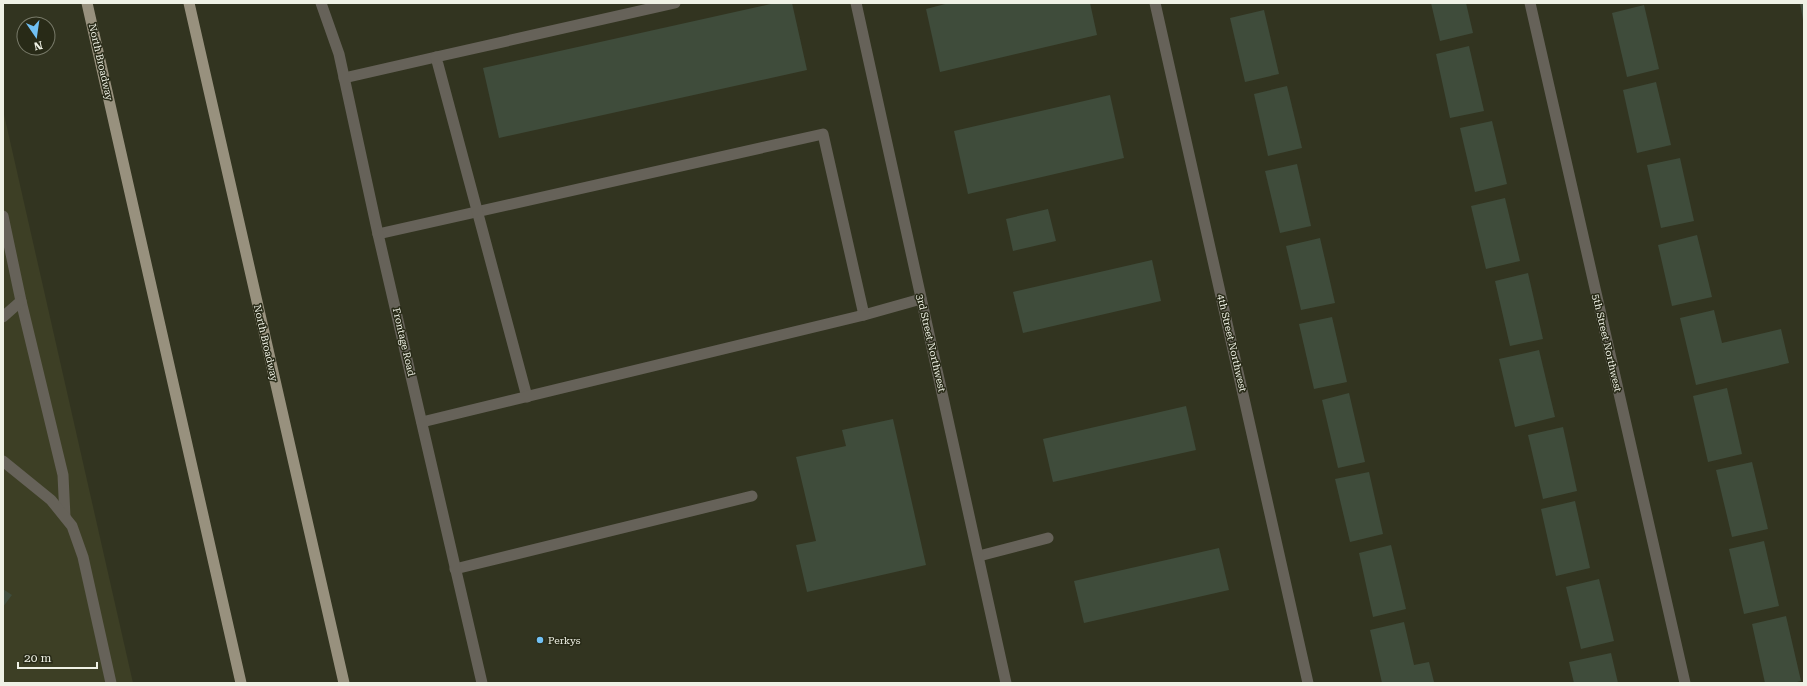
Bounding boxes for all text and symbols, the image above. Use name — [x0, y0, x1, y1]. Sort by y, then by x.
north arrow — [16, 16, 56, 56]
street label: North Broadway — [87, 22, 115, 102]
text: N — [32, 38, 44, 53]
street label: 3rd Street Northwest — [914, 293, 948, 393]
street label: 4th Street Northwest — [1215, 293, 1249, 393]
street label: 5th Street Northwest — [1590, 293, 1624, 393]
street label: North Broadway — [252, 303, 280, 383]
street label: Frontage Road — [391, 307, 417, 378]
marker: Perkys — [535, 635, 545, 645]
place label: Perkys — [548, 635, 581, 646]
scale bar — [18, 644, 97, 670]
text: 20 m — [24, 651, 51, 665]

